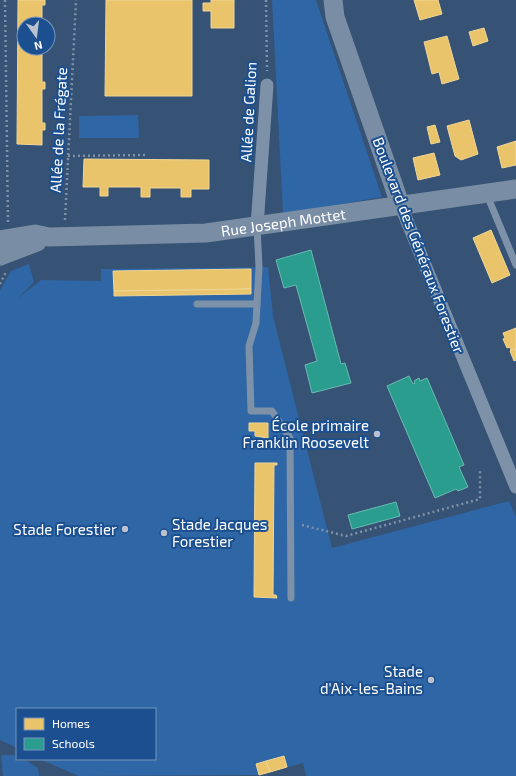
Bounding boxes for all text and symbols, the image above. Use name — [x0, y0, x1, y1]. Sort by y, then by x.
north arrow — [16, 16, 56, 56]
text: N — [33, 39, 44, 53]
street label: Allée de Galion — [236, 61, 260, 163]
street label: Allée de la Frégate — [46, 67, 70, 193]
street label: Boulevard des Généraux Forestier — [369, 134, 469, 356]
street label: Rue Joseph Mottet — [220, 204, 347, 240]
place label: École primaire Franklin Roosevelt — [242, 416, 369, 451]
marker: École primaire Franklin Roosevelt — [372, 429, 382, 439]
place label: Stade Jacques Forestier — [172, 515, 267, 550]
place label: Stade Forestier — [13, 520, 117, 538]
marker: Stade Forestier — [120, 524, 130, 534]
marker: Stade Jacques Forestier — [159, 528, 169, 538]
place label: Stade d'Aix-les-Bains — [320, 662, 423, 697]
marker: Stade d'Aix-les-Bains — [426, 675, 436, 685]
legend — [16, 708, 156, 760]
text: Homes — [52, 716, 90, 730]
text: Schools — [52, 736, 95, 750]

